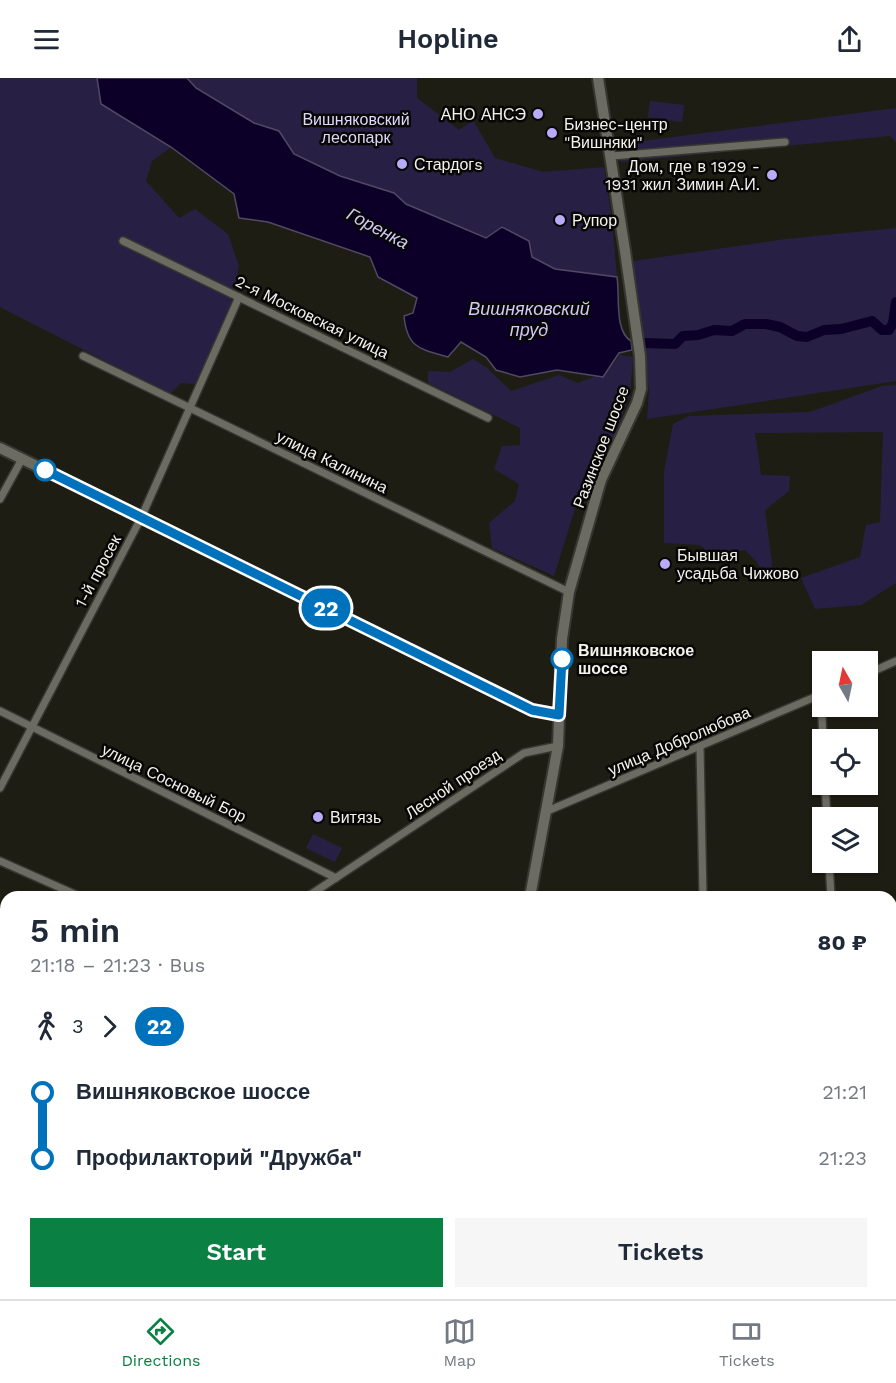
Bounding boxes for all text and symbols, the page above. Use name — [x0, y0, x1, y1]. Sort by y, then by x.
icon: menu — [30, 23, 63, 56]
text: Hopline — [397, 23, 499, 55]
icon: share — [833, 23, 866, 56]
place label: АНО АНСЭ — [441, 105, 526, 124]
marker: АНО АНСЭ — [531, 107, 545, 121]
park label: Вишняковский лесопарк — [302, 110, 410, 147]
place label: Бизнес-центр "Вишняки" — [564, 115, 668, 152]
marker: Бизнес-центр "Вишняки" — [545, 126, 559, 140]
place label: Стардогs — [414, 155, 483, 174]
marker: Стардогs — [395, 157, 409, 171]
place label: Дом, где в 1929 - 1931 жил Зимин А.И. — [605, 157, 760, 194]
marker: Дом, где в 1929 - 1931 жил Зимин А.И. — [765, 168, 779, 182]
water label: Горенка — [343, 203, 413, 253]
place label: Рупор — [572, 211, 617, 230]
marker: Рупор — [553, 213, 567, 227]
street label: 2-я Московская улица — [232, 272, 392, 363]
water label: Вишняковский пруд — [468, 298, 590, 340]
street label: Разинское шоссе — [569, 383, 633, 511]
street label: улица Калинина — [273, 427, 391, 497]
unlabelled marker — [34, 459, 56, 481]
street label: 1-й просек — [71, 531, 125, 610]
place label: Бывшая усадьба Чижово — [677, 546, 799, 583]
marker: Бывшая усадьба Чижово — [658, 557, 672, 571]
line badge: 22 — [299, 588, 353, 628]
text: 22 — [313, 596, 339, 621]
place label: Вишняковское шоссе — [578, 641, 694, 678]
marker: Вишняковское шоссе — [551, 648, 573, 670]
north arrow — [812, 651, 878, 717]
map controls — [812, 651, 878, 873]
street label: улица Добролюбова — [605, 702, 753, 780]
button: locate — [812, 729, 878, 795]
street label: улица Сосновый Бор — [99, 740, 249, 826]
street label: Лесной проезд — [402, 745, 505, 823]
button: layers — [812, 807, 878, 873]
place label: Витязь — [330, 808, 381, 827]
marker: Витязь — [311, 810, 325, 824]
text: 5 min — [30, 911, 120, 950]
text: 80 ₽ — [818, 930, 867, 955]
text: 21:18 – 21:23 · Bus — [30, 953, 205, 977]
icon: walk — [30, 1010, 63, 1043]
icon: forward — [93, 1010, 126, 1043]
text: 3 — [72, 1014, 84, 1038]
text: 22 — [147, 1014, 172, 1039]
text: Вишняковское шоссе — [76, 1079, 310, 1104]
text: 21:21 — [822, 1080, 867, 1104]
text: Профилакторий "Дружба" — [76, 1145, 362, 1170]
text: 21:23 — [818, 1146, 867, 1170]
button: Start — [30, 1218, 443, 1287]
button: Tickets — [455, 1218, 867, 1287]
tab: Directions — [121, 1315, 200, 1370]
tab: Map — [443, 1315, 476, 1370]
tab: Tickets — [719, 1315, 775, 1370]

